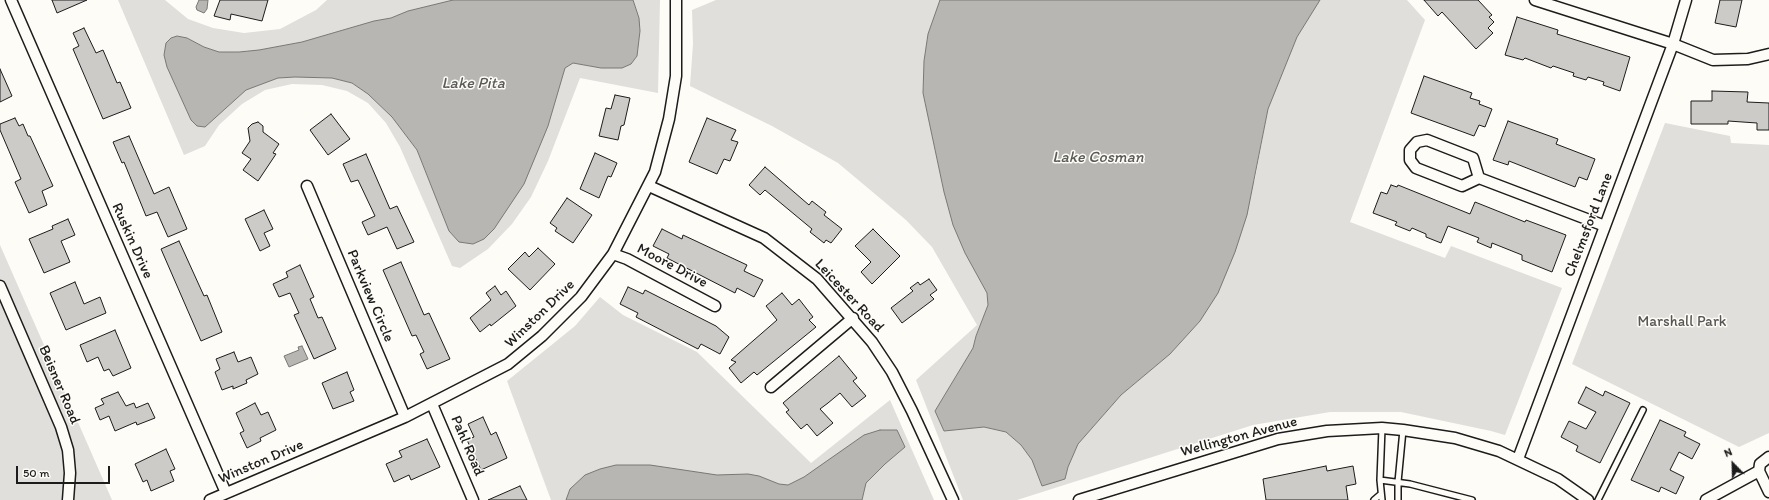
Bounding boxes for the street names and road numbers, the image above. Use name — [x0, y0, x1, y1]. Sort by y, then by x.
street label: Chelmsford Lane — [1561, 170, 1617, 280]
street label: Ruskin Drive — [107, 200, 157, 282]
street label: Moore Drive — [634, 240, 710, 292]
street label: Parkview Circle — [342, 247, 398, 345]
street label: Leicester Road — [810, 256, 888, 336]
street label: Winston Drive — [501, 276, 579, 352]
street label: Beisner Road — [34, 343, 84, 427]
street label: Pahl Road — [446, 413, 488, 479]
street label: Wellington Avenue — [1179, 413, 1299, 461]
street label: Winston Drive — [216, 436, 306, 488]

